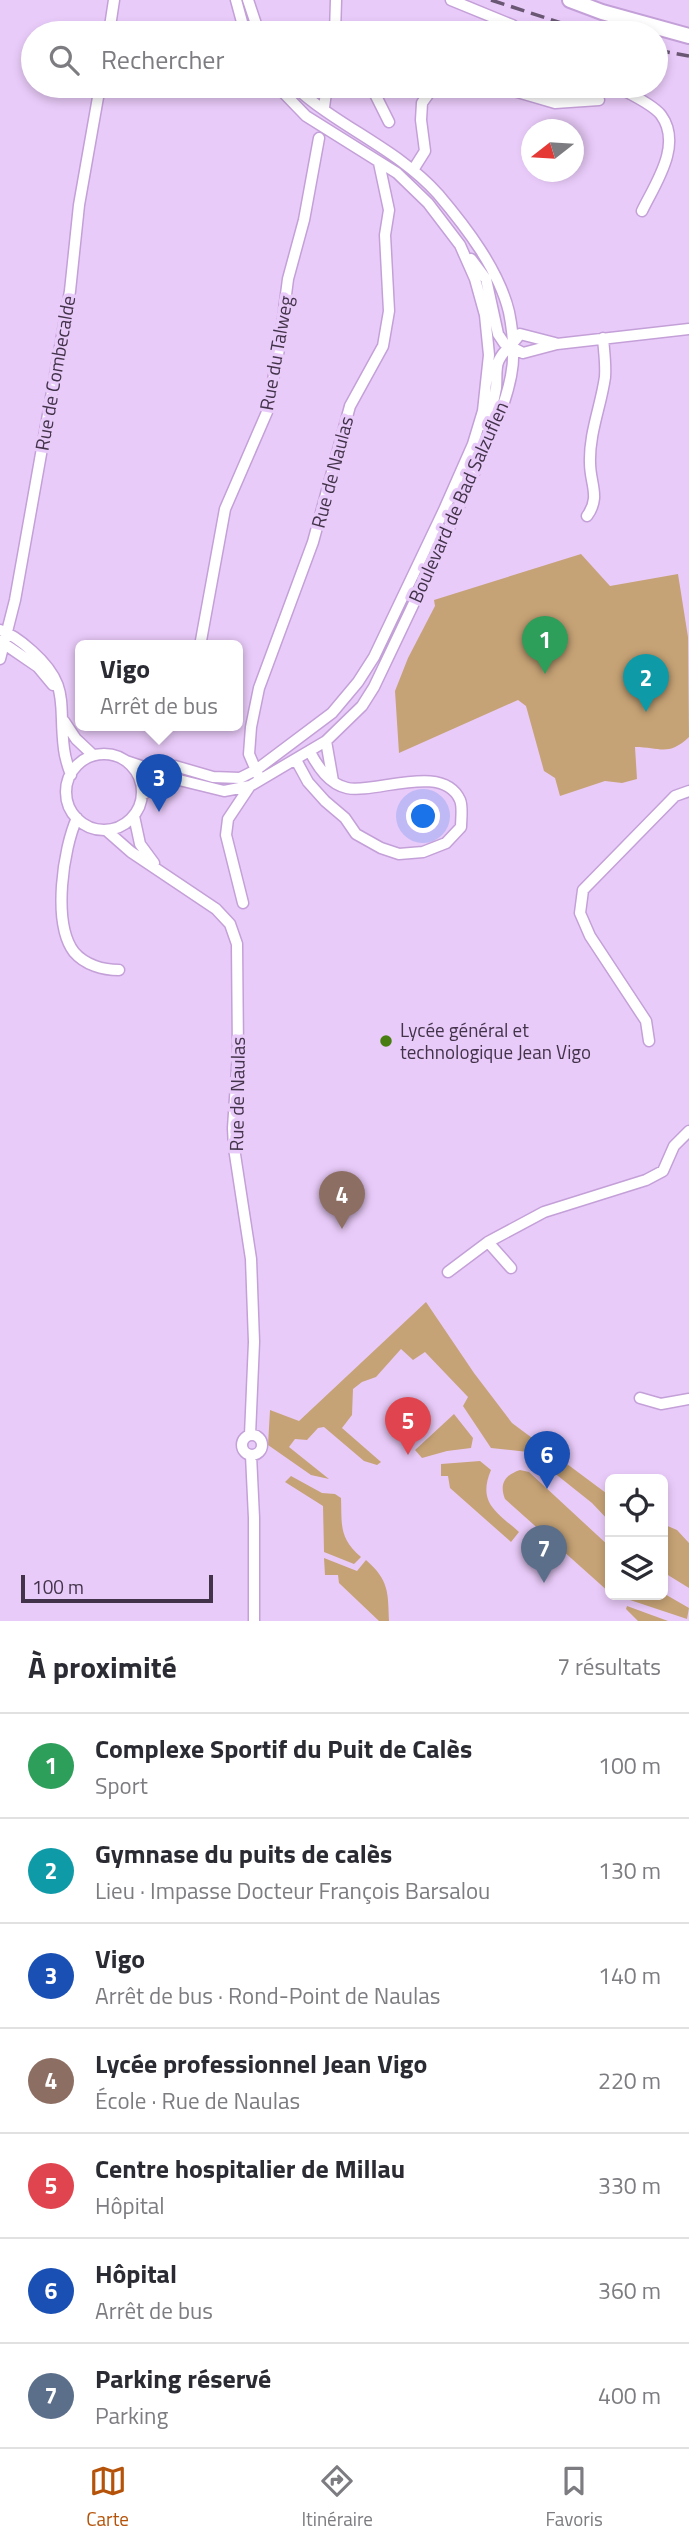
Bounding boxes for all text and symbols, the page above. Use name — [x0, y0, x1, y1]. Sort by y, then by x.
search box — [21, 21, 668, 98]
text: Rechercher — [101, 40, 225, 79]
icon: search — [45, 41, 83, 79]
north arrow — [521, 119, 584, 182]
street label: Rue de Combecalde — [27, 293, 82, 453]
street label: Rue du Talweg — [251, 293, 300, 412]
street label: Boulevard de Bad Salzuflen — [400, 397, 515, 607]
street label: Rue de Naulas — [303, 413, 360, 531]
pin: 1 — [522, 616, 568, 674]
popup — [75, 640, 243, 731]
text: Vigo — [100, 649, 150, 688]
pin: 2 — [623, 654, 669, 712]
text: Arrêt de bus — [100, 688, 218, 723]
pin: 3 — [136, 754, 182, 812]
your location — [406, 799, 440, 833]
place label: Lycée général et technologique Jean Vigo — [400, 1015, 591, 1066]
marker: Lycée général et technologique Jean Vigo — [378, 1033, 394, 1049]
street label: Rue de Naulas — [221, 1036, 252, 1152]
pin: 4 — [319, 1171, 365, 1229]
pin: 5 — [385, 1397, 431, 1455]
pin: 6 — [524, 1431, 570, 1489]
map controls — [605, 1474, 668, 1600]
button: locate — [605, 1474, 668, 1537]
pin: 7 — [521, 1525, 567, 1583]
button: layers — [605, 1537, 668, 1600]
scale bar — [21, 1572, 214, 1604]
text: 100 m — [32, 1572, 84, 1601]
text: À proximité — [28, 1644, 177, 1690]
text: 7 résultats — [557, 1649, 661, 1684]
text: Complexe Sportif du Puit de Calès — [95, 1729, 472, 1768]
text: 1 — [45, 1748, 57, 1783]
text: 100 m — [598, 1748, 661, 1783]
text: Sport — [95, 1768, 148, 1803]
text: Gymnase du puits de calès — [95, 1834, 392, 1873]
text: 2 — [45, 1853, 57, 1888]
text: 130 m — [598, 1853, 661, 1888]
text: Lieu · Impasse Docteur François Barsalou — [95, 1873, 490, 1908]
text: Vigo — [95, 1939, 145, 1978]
text: 3 — [45, 1958, 57, 1993]
text: 140 m — [598, 1958, 661, 1993]
text: Arrêt de bus · Rond-Point de Naulas — [95, 1978, 441, 2013]
text: Lycée professionnel Jean Vigo — [95, 2044, 427, 2083]
text: 4 — [45, 2063, 57, 2098]
text: 220 m — [598, 2063, 661, 2098]
text: École · Rue de Naulas — [95, 2083, 300, 2118]
text: Centre hospitalier de Millau — [95, 2149, 405, 2188]
text: 5 — [45, 2168, 57, 2203]
text: 330 m — [598, 2168, 661, 2203]
text: Hôpital — [95, 2188, 165, 2223]
text: Hôpital — [95, 2254, 177, 2293]
text: 6 — [45, 2273, 57, 2308]
text: 360 m — [598, 2273, 661, 2308]
text: Arrêt de bus — [95, 2293, 213, 2328]
text: Parking réservé — [95, 2359, 271, 2398]
text: 7 — [45, 2378, 57, 2413]
text: 400 m — [598, 2378, 661, 2413]
text: Parking — [95, 2398, 168, 2433]
tab: Carte — [86, 2462, 129, 2533]
tab: Itinéraire — [301, 2462, 373, 2533]
tab: Favoris — [545, 2462, 603, 2533]

